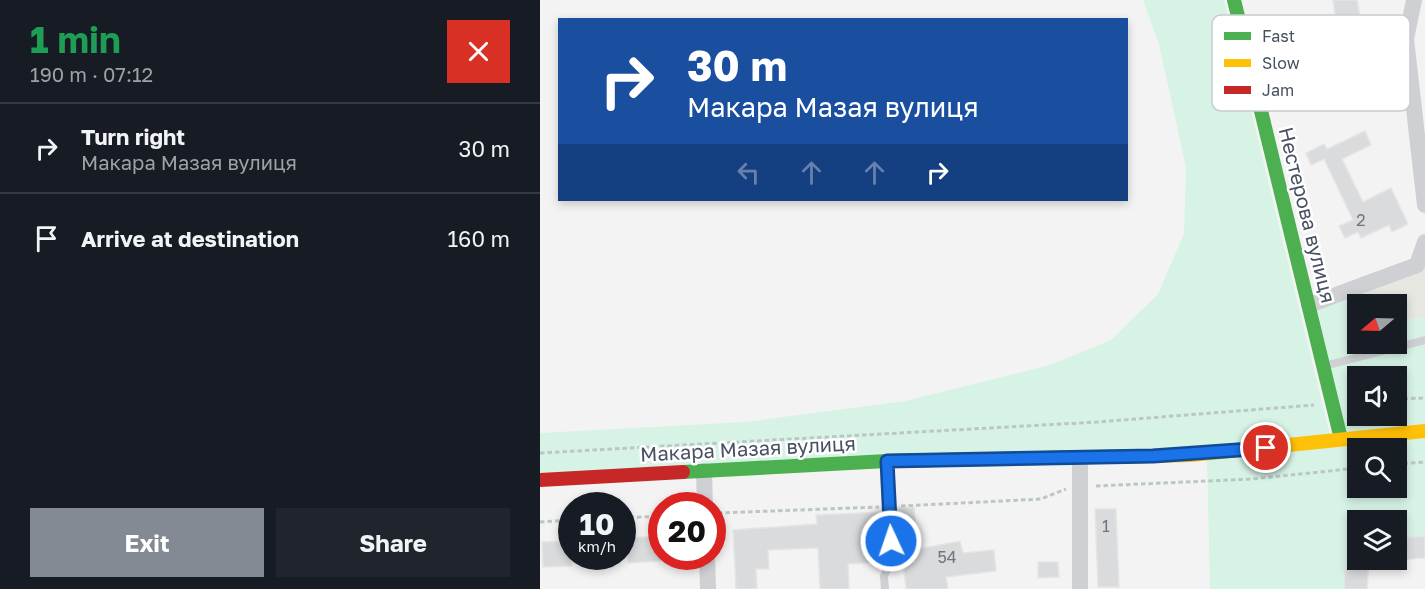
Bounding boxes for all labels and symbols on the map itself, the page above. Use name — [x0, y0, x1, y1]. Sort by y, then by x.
legend — [1212, 15, 1410, 111]
text: Fast — [1262, 26, 1295, 46]
text: Slow — [1262, 53, 1300, 73]
text: Jam — [1262, 80, 1294, 100]
street label: Нестерова вулиця — [1275, 124, 1341, 305]
house number: 2 — [1356, 210, 1366, 230]
north arrow — [1347, 294, 1407, 354]
pin — [1240, 422, 1291, 473]
street label: Макара Мазая вулиця — [639, 430, 856, 466]
speed limit sign: 20 — [648, 492, 726, 570]
position arrow — [859, 509, 923, 573]
house number: 1 — [1102, 516, 1110, 536]
house number: 54 — [937, 547, 957, 567]

